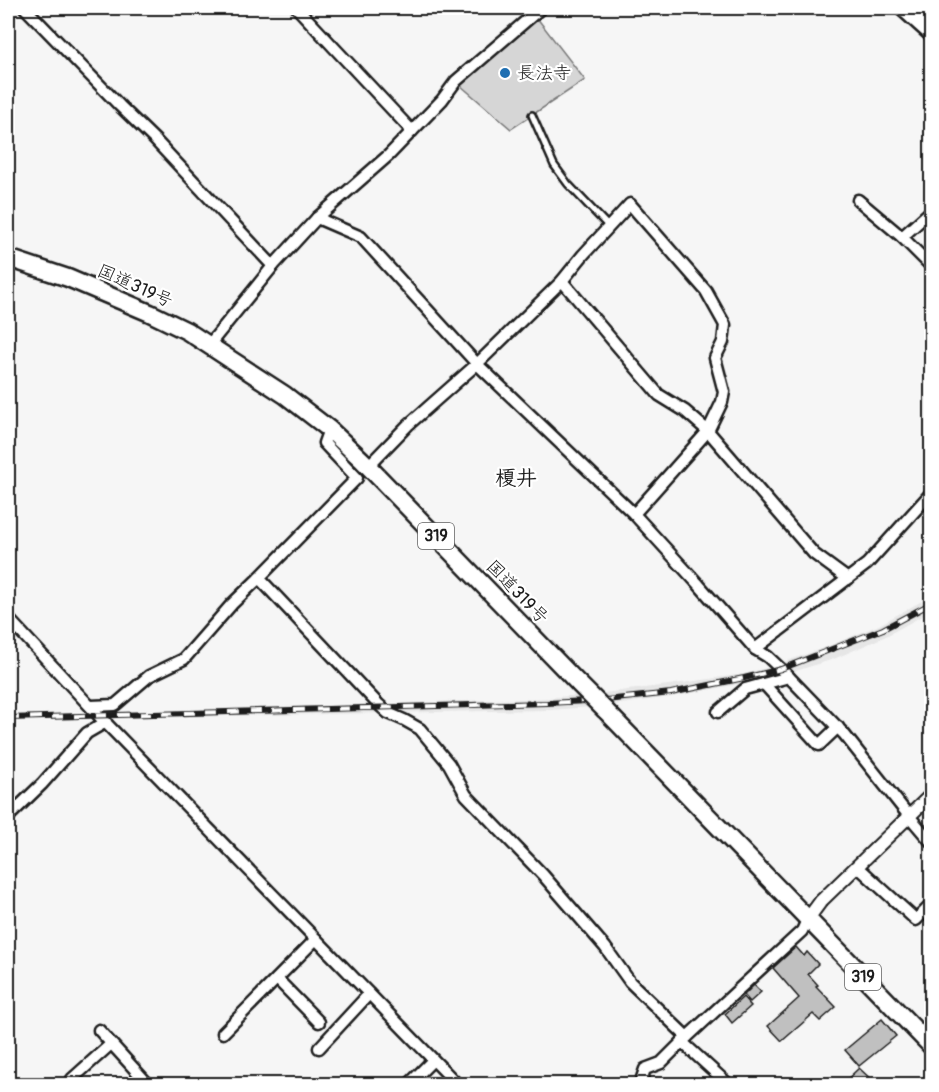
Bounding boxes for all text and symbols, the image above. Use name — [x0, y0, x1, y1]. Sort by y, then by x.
place label: 長法寺 — [517, 62, 571, 85]
marker: 長法寺 — [498, 66, 512, 80]
street label: 国道319号 — [94, 259, 176, 313]
district label: 榎井 — [495, 465, 537, 492]
road number: 319 — [418, 523, 454, 549]
street label: 国道319号 — [481, 555, 553, 629]
road number: 319 — [845, 964, 881, 990]

